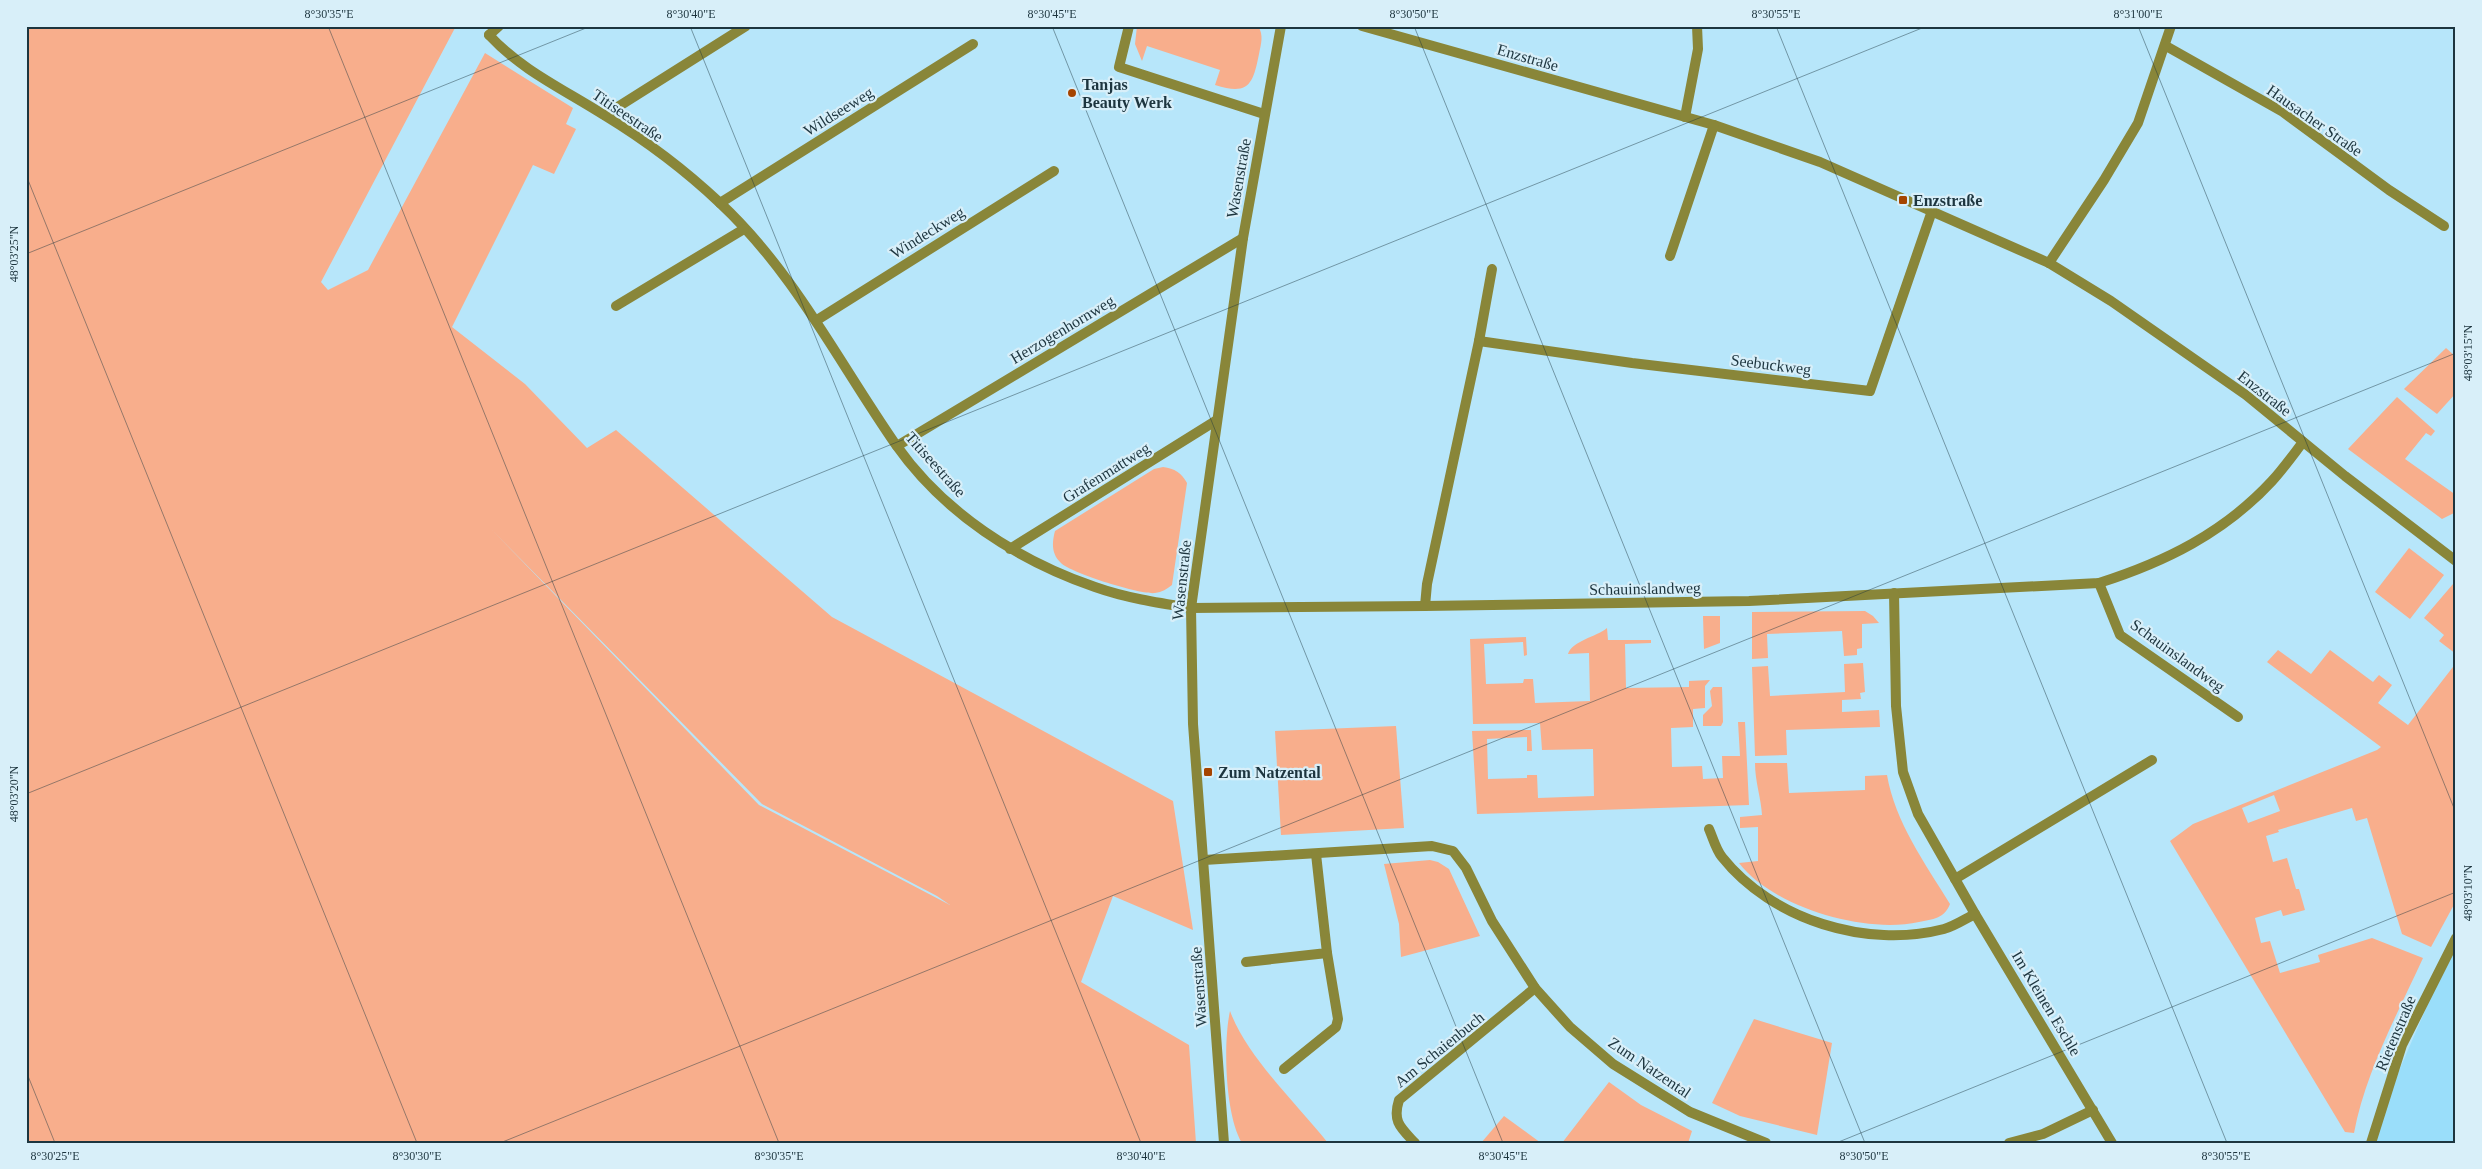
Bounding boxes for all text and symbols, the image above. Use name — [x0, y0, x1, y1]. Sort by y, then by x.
text: 8°30'35"E — [304, 7, 354, 21]
text: 8°30'40"E — [666, 7, 716, 21]
text: 8°30'45"E — [1027, 7, 1077, 21]
text: 8°30'50"E — [1389, 7, 1439, 21]
text: 8°30'55"E — [1751, 7, 1801, 21]
text: 8°31'00"E — [2113, 7, 2163, 21]
street label: Enzstraße — [1495, 41, 1561, 74]
place label: Tanjas Beauty Werk — [1082, 76, 1172, 112]
street label: Hausacher Straße — [2264, 81, 2366, 160]
street label: Wildseeweg — [801, 83, 877, 140]
street label: Titiseestraße — [589, 86, 666, 145]
marker: Tanjas Beauty Werk — [1066, 87, 1078, 99]
street label: Wasenstraße — [1223, 137, 1254, 219]
place label: Enzstraße — [1913, 192, 1982, 209]
marker: Enzstraße — [1897, 194, 1909, 206]
street label: Windeckweg — [887, 203, 968, 263]
text: 48°03'25"N — [7, 225, 21, 282]
street label: Herzogenhornweg — [1007, 292, 1118, 368]
text: 48°03'15"N — [2461, 324, 2475, 381]
street label: Seebuckweg — [1730, 351, 1812, 379]
street label: Enzstraße — [2235, 367, 2295, 420]
street label: Titiseestraße — [902, 428, 969, 500]
street label: Grafenmattweg — [1060, 439, 1153, 507]
street label: Wasenstraße — [1169, 539, 1194, 621]
street label: Schauinslandweg — [1589, 579, 1701, 599]
street label: Schauinslandweg — [2127, 616, 2228, 696]
place label: Zum Natzental — [1218, 764, 1321, 781]
text: 48°03'20"N — [7, 765, 21, 822]
marker: Zum Natzental — [1202, 766, 1214, 778]
text: 48°03'10"N — [2461, 864, 2475, 921]
street label: Wasenstraße — [1187, 946, 1210, 1028]
street label: Im Kleinen Eschle — [2009, 948, 2085, 1059]
street label: Rietenstraße — [2372, 993, 2419, 1073]
street label: Am Schaienbuch — [1391, 1008, 1487, 1091]
street label: Zum Natzental — [1605, 1034, 1695, 1101]
text: 8°30'25"E — [30, 1149, 80, 1163]
text: 8°30'30"E — [392, 1149, 442, 1163]
text: 8°30'35"E — [754, 1149, 804, 1163]
text: 8°30'40"E — [1116, 1149, 1166, 1163]
text: 8°30'45"E — [1478, 1149, 1528, 1163]
text: 8°30'50"E — [1839, 1149, 1889, 1163]
text: 8°30'55"E — [2201, 1149, 2251, 1163]

